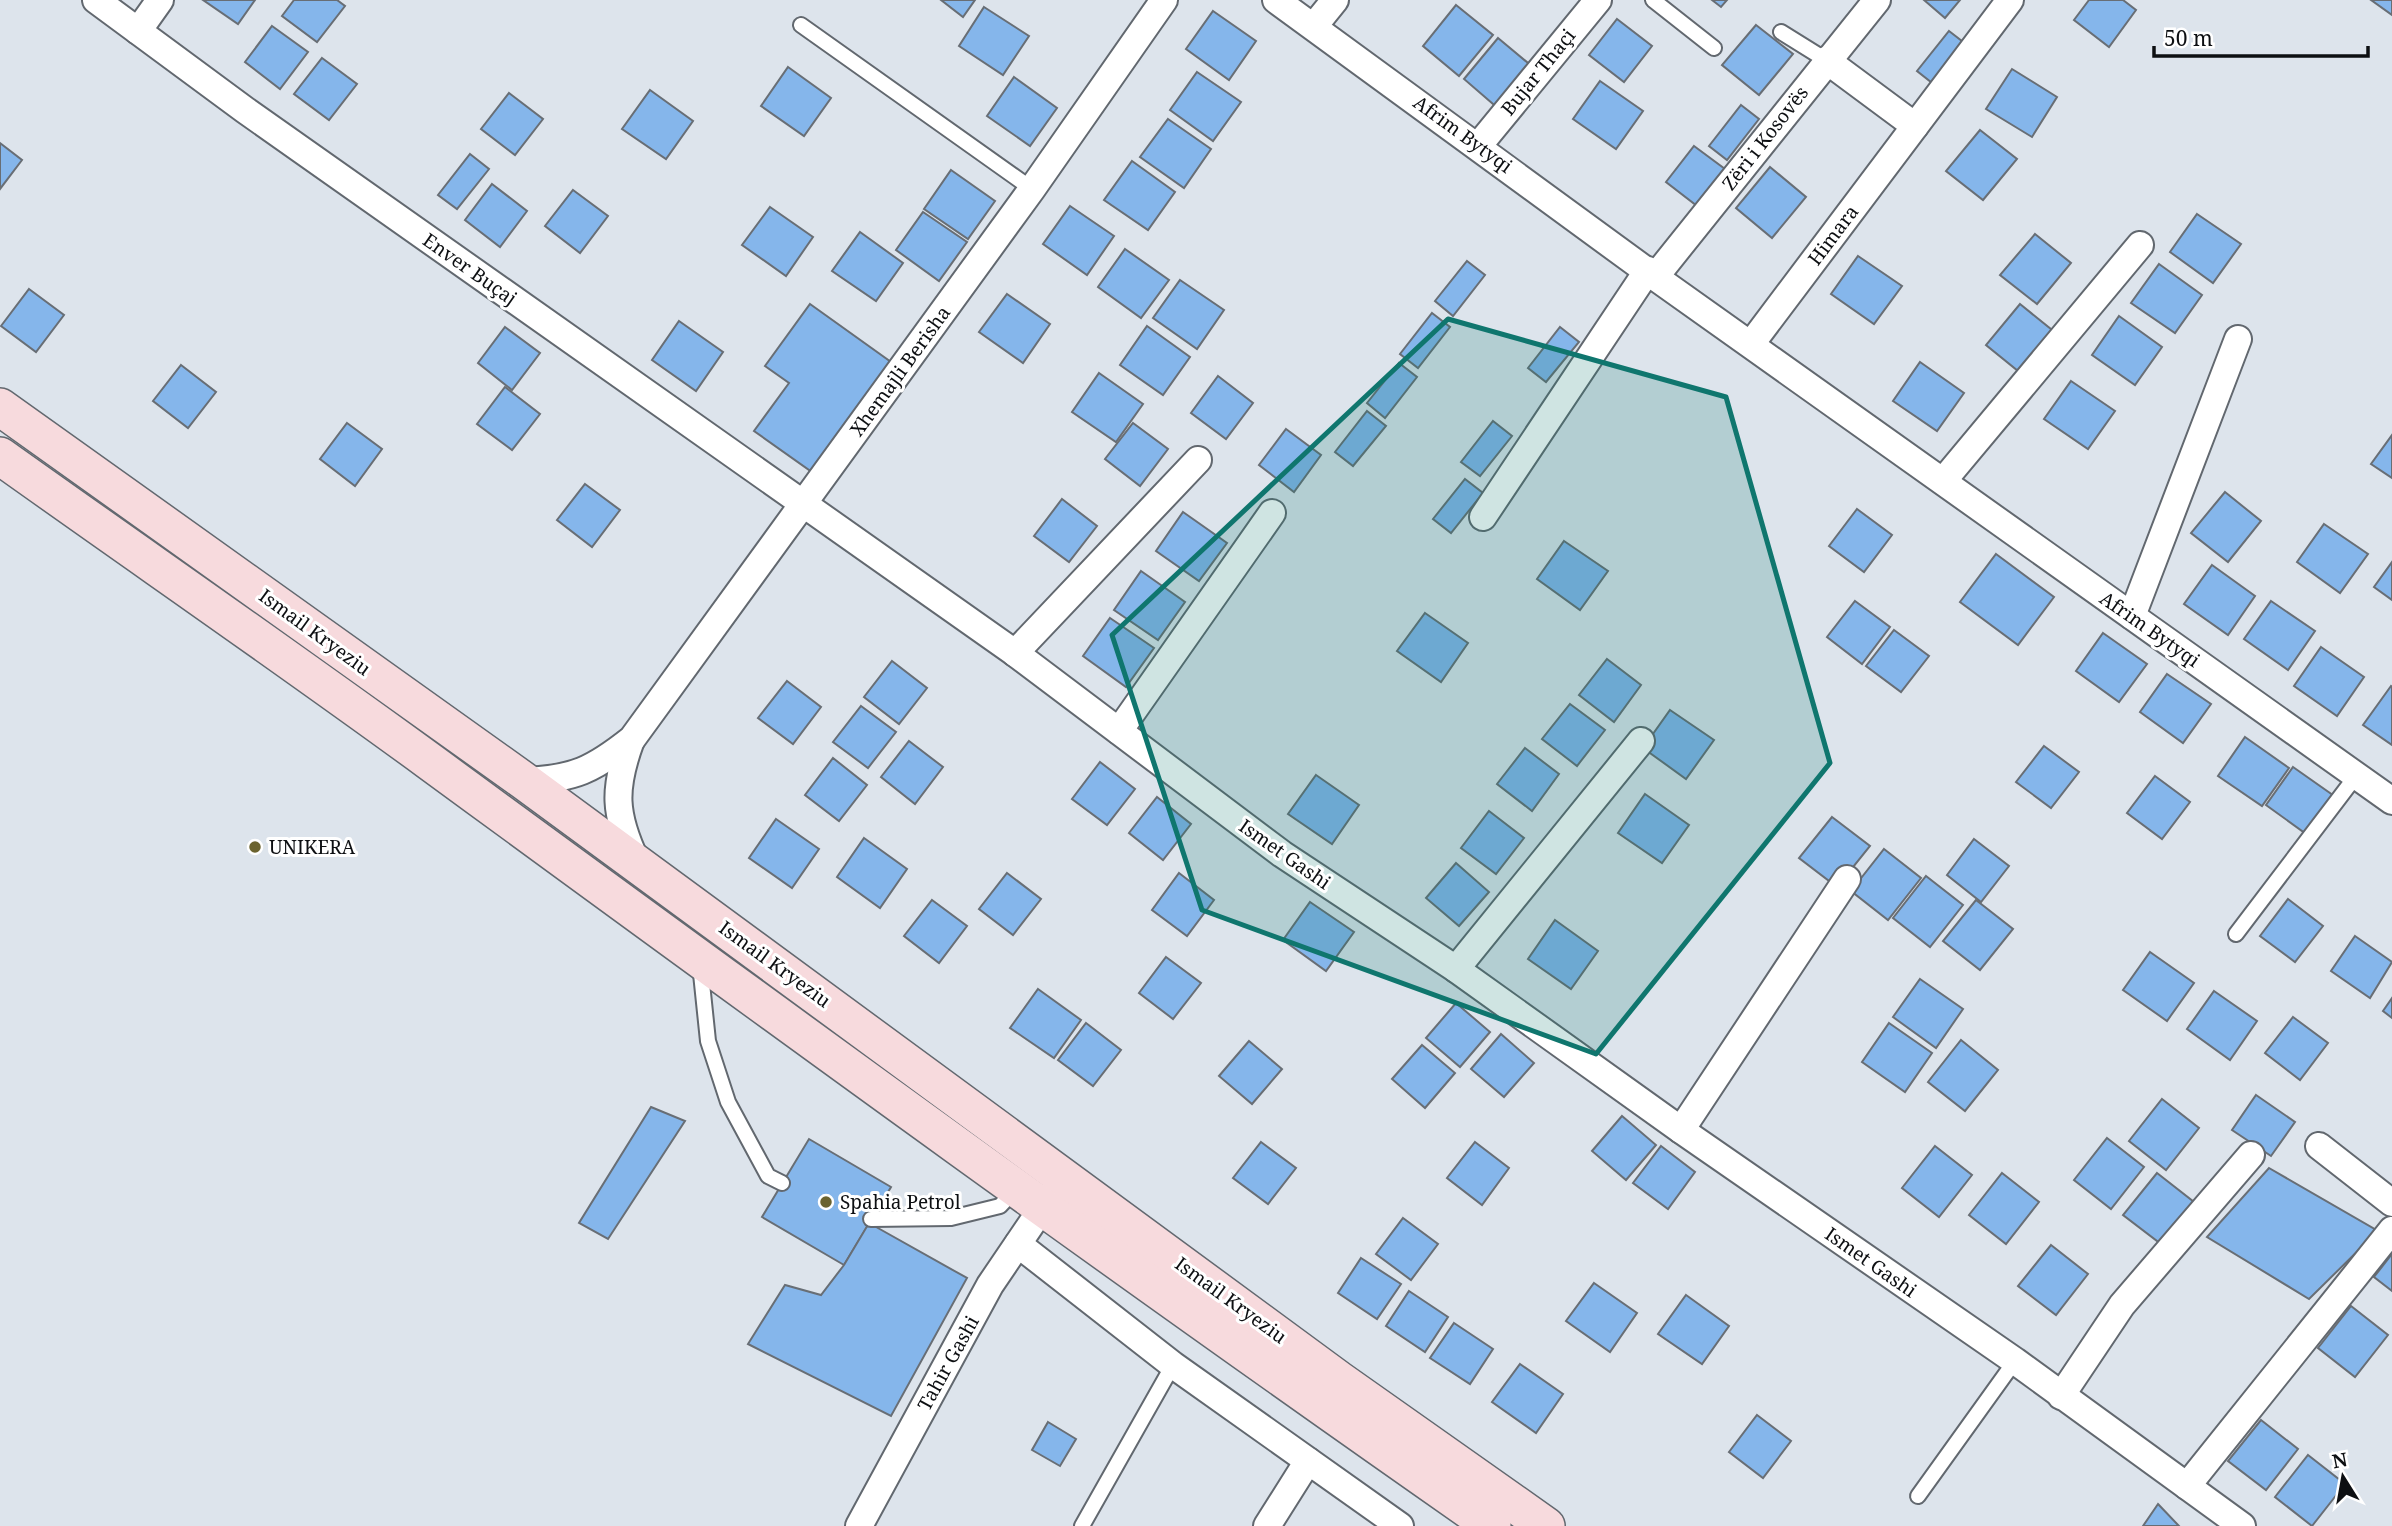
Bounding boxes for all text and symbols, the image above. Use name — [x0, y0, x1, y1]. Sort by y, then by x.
scale bar — [2154, 14, 2368, 58]
street label: Bujar Thaçi — [1495, 23, 1581, 121]
text: 50 m — [2164, 24, 2213, 52]
street label: Zëri i Kosovës — [1716, 81, 1814, 195]
street label: Afrim Bytyqi — [1408, 89, 1518, 179]
street label: Himara — [1802, 200, 1864, 270]
street label: Enver Buçaj — [418, 227, 522, 311]
street label: Xhemajli Berisha — [844, 301, 956, 441]
street label: Ismail Kryeziu — [254, 583, 376, 681]
street label: Afrim Bytyqi — [2095, 585, 2205, 673]
street label: Ismet Gashi — [1234, 813, 1336, 895]
place label: UNIKERA — [269, 834, 356, 860]
marker: UNIKERA — [247, 839, 263, 855]
street label: Ismail Kryeziu — [714, 915, 836, 1013]
place label: Spahia Petrol — [840, 1189, 961, 1215]
marker: Spahia Petrol — [818, 1194, 834, 1210]
street label: Ismet Gashi — [1820, 1221, 1922, 1303]
street label: Ismail Kryeziu — [1170, 1251, 1292, 1349]
street label: Tahir Gashi — [911, 1311, 985, 1415]
north arrow — [2308, 1442, 2378, 1512]
text: N — [2330, 1446, 2350, 1475]

